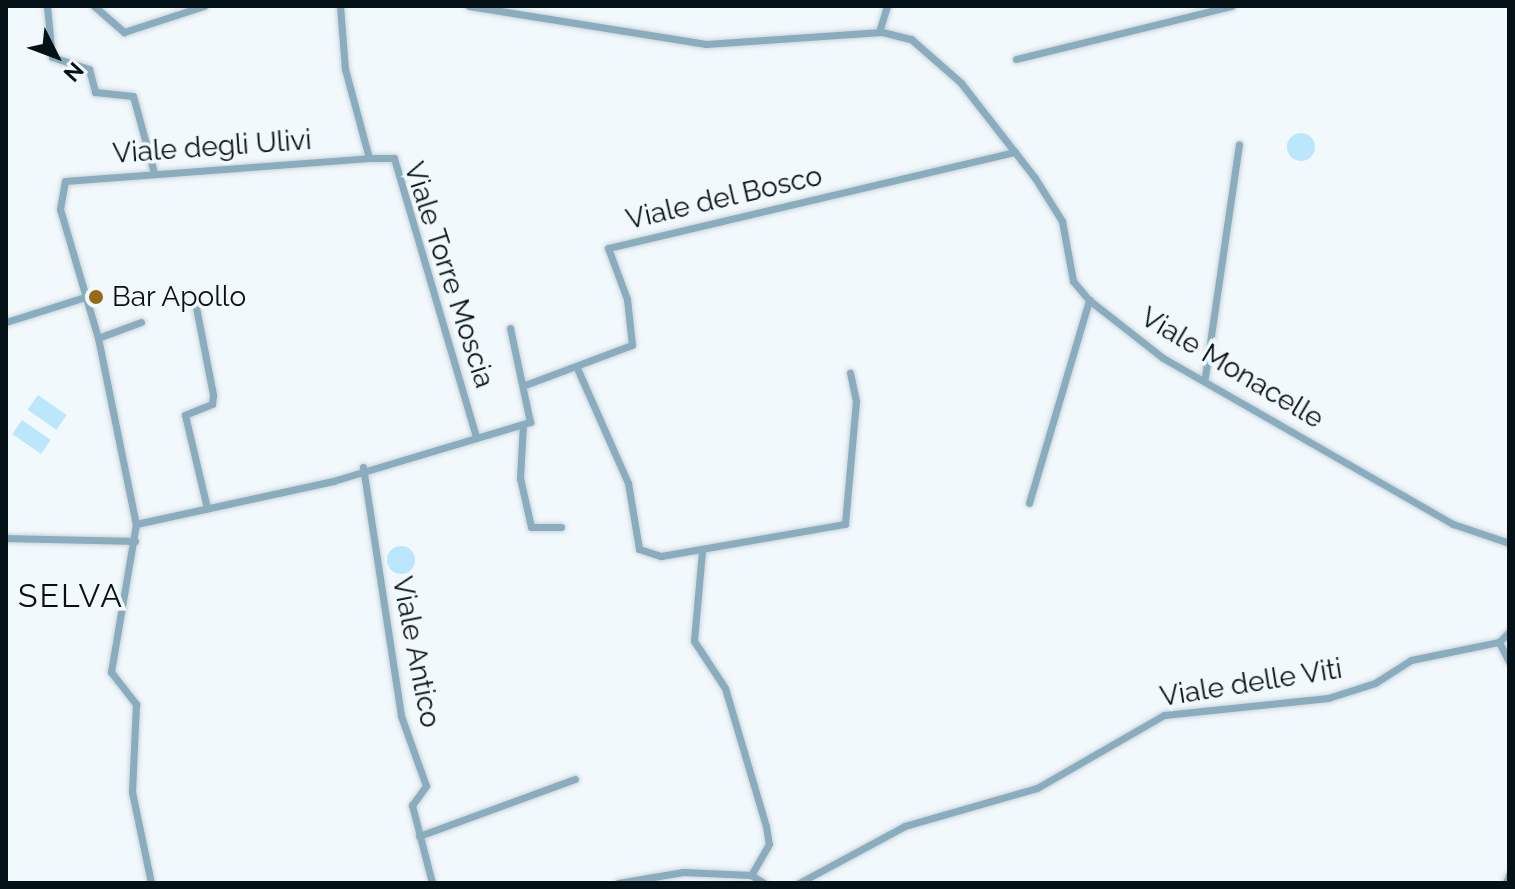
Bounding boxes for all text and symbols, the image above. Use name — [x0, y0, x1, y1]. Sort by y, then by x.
north arrow — [16, 16, 96, 96]
text: N — [59, 57, 89, 87]
street label: Viale degli Ulivi — [111, 123, 313, 171]
street label: Viale Torre Moscia — [397, 157, 501, 393]
street label: Viale del Bosco — [622, 159, 826, 237]
place label: Bar Apollo — [112, 280, 248, 314]
marker: Bar Apollo — [87, 288, 105, 306]
street label: Viale Monacelle — [1134, 300, 1330, 436]
street label: Viale Antico — [385, 573, 447, 731]
district label: SELVA — [18, 577, 124, 615]
street label: Viale delle Viti — [1157, 652, 1345, 714]

